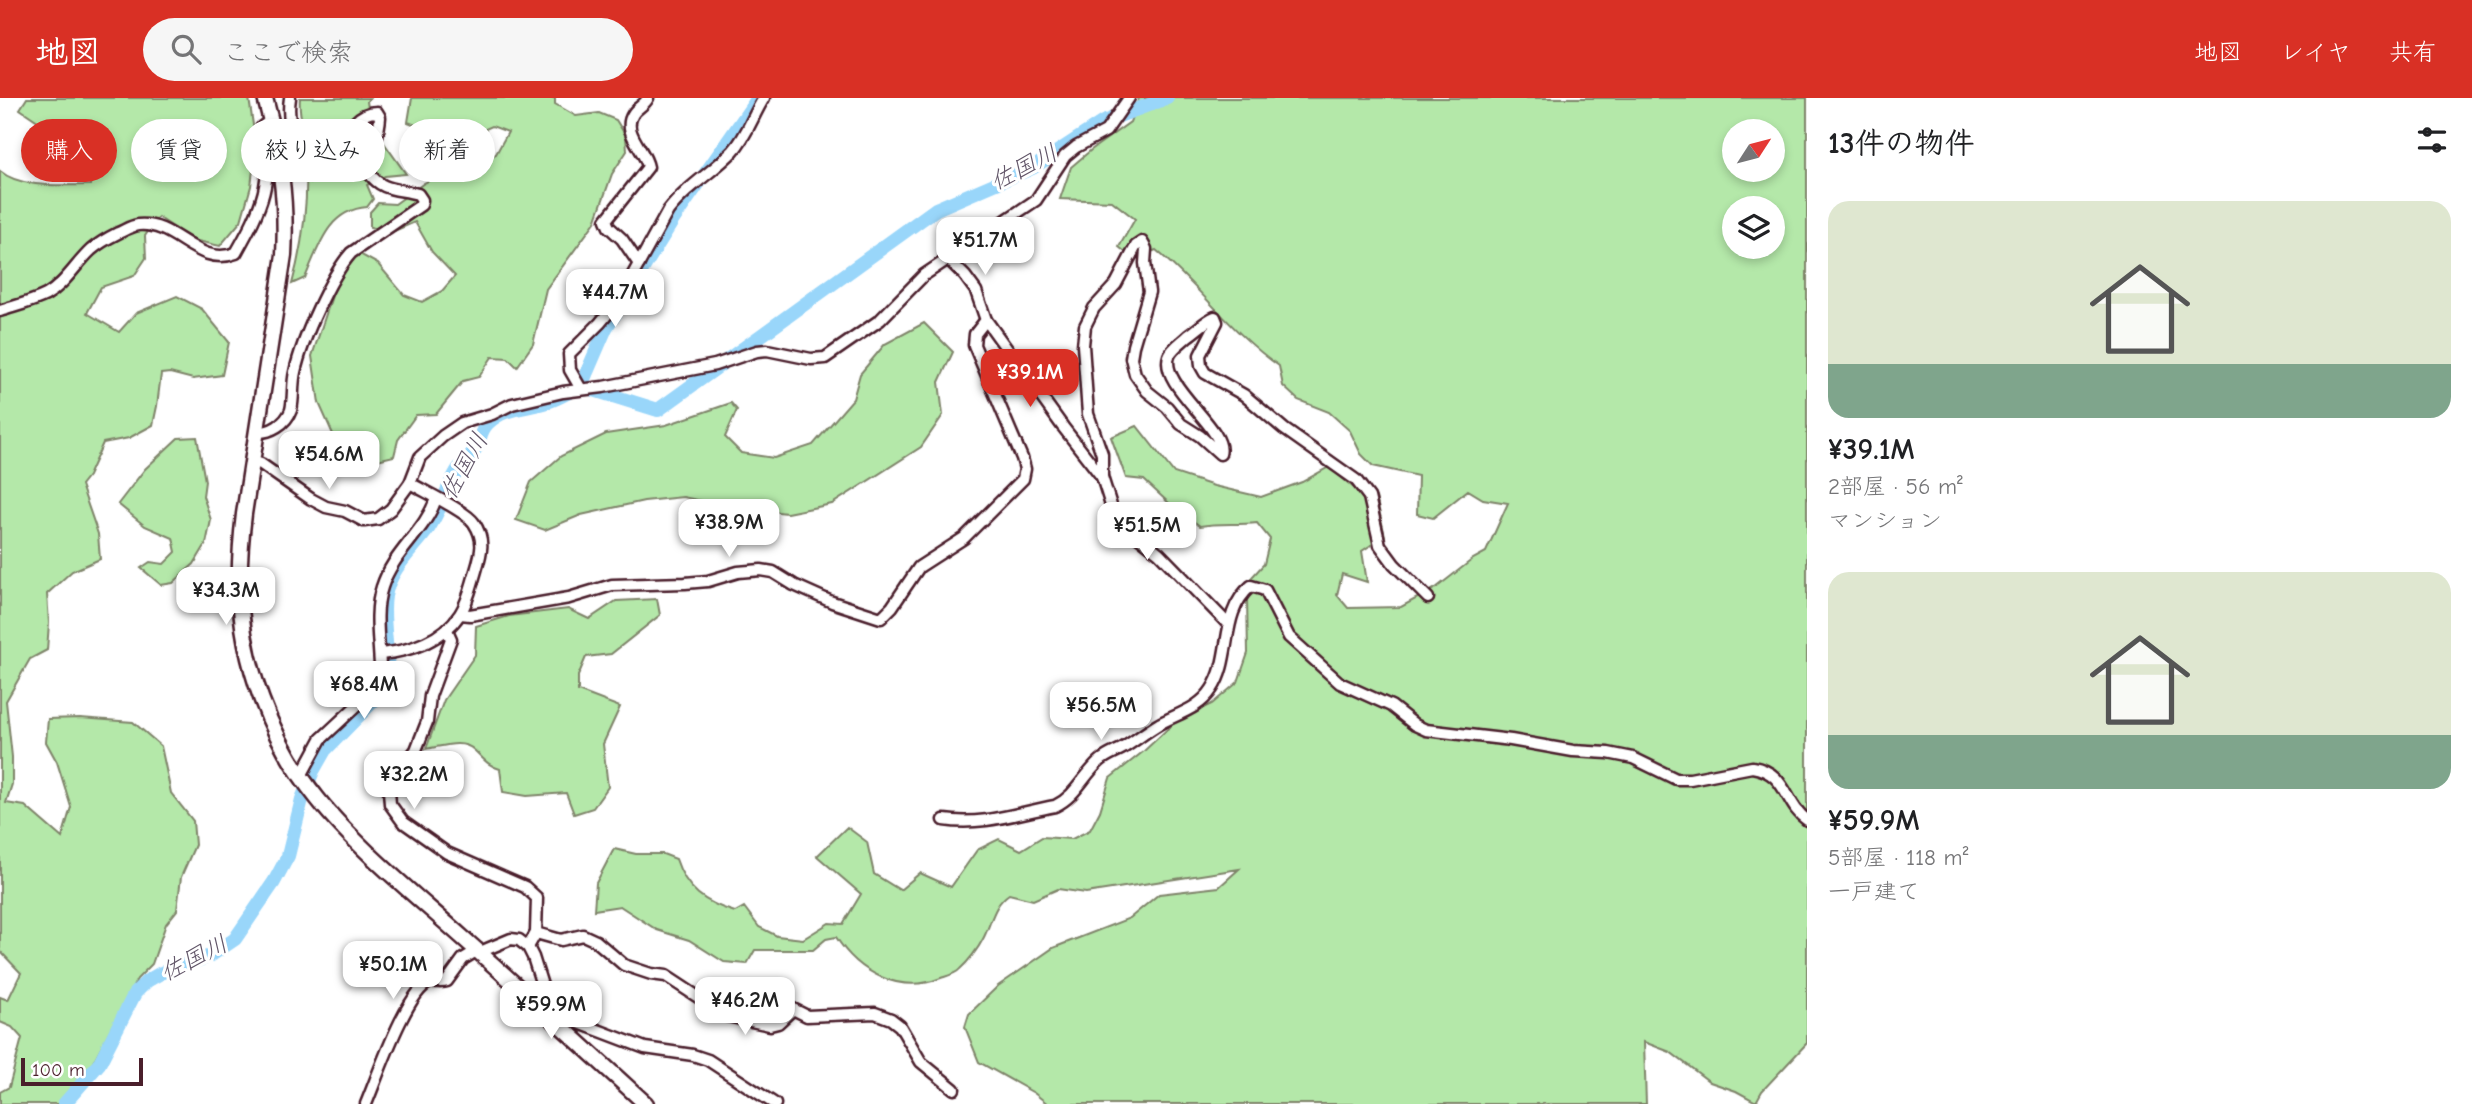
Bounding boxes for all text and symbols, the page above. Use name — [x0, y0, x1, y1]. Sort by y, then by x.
search box — [143, 18, 633, 81]
icon: search — [167, 30, 205, 68]
text: 地図 — [35, 33, 101, 71]
text: ここで検索 — [223, 38, 353, 68]
text: 地図 — [2194, 38, 2242, 66]
text: レイヤ — [2280, 38, 2351, 66]
text: 共有 — [2389, 38, 2437, 66]
chip: 購入 — [21, 119, 117, 182]
chip: 賃貸 — [131, 119, 227, 182]
chip: 絞り込み — [241, 119, 385, 182]
chip: 新着 — [399, 119, 495, 182]
north arrow — [1722, 119, 1785, 182]
map controls — [1722, 119, 1785, 259]
icon: filters — [2413, 121, 2451, 159]
text: 13件の物件 — [1828, 126, 1975, 161]
water label: 佐国川 — [986, 138, 1062, 196]
button: layers — [1722, 196, 1785, 259]
pin: ¥51.7M — [928, 218, 1042, 277]
text: ¥51.7M — [952, 226, 1018, 253]
icon: home — [2077, 246, 2203, 372]
pin: ¥44.7M — [558, 270, 672, 329]
text: ¥44.7M — [582, 278, 648, 305]
pin: ¥39.1M — [973, 350, 1087, 409]
text: ¥39.1M — [997, 358, 1063, 385]
water label: 佐国川 — [434, 428, 494, 504]
pin: ¥54.6M — [272, 432, 386, 491]
text: ¥39.1M — [1828, 432, 1915, 467]
text: ¥54.6M — [294, 440, 364, 467]
text: 2部屋 · 56 m² — [1828, 473, 1963, 500]
pin: ¥38.9M — [672, 500, 786, 559]
pin: ¥51.5M — [1090, 503, 1204, 562]
text: マンション — [1828, 507, 1942, 534]
text: ¥38.9M — [694, 508, 764, 535]
text: ¥51.5M — [1113, 511, 1181, 538]
pin: ¥34.3M — [169, 568, 283, 627]
text: ¥34.3M — [192, 576, 260, 603]
icon: home — [2077, 617, 2203, 743]
pin: ¥68.4M — [307, 662, 421, 721]
text: ¥68.4M — [330, 670, 398, 697]
pin: ¥56.5M — [1044, 682, 1158, 742]
text: ¥56.5M — [1066, 691, 1136, 718]
pin: ¥32.2M — [357, 752, 471, 811]
text: ¥32.2M — [380, 760, 448, 787]
text: ¥59.9M — [1828, 803, 1920, 838]
text: 5部屋 · 118 m² — [1828, 844, 1968, 871]
text: 一戸建て — [1828, 878, 1920, 905]
water label: 佐国川 — [156, 929, 232, 987]
pin: ¥50.1M — [336, 942, 450, 1001]
text: ¥50.1M — [359, 950, 427, 977]
pin: ¥46.2M — [688, 978, 802, 1037]
pin: ¥59.9M — [494, 982, 608, 1041]
text: ¥46.2M — [711, 986, 779, 1013]
text: ¥59.9M — [516, 990, 586, 1017]
scale bar — [21, 1055, 144, 1087]
text: 100 m — [32, 1059, 85, 1081]

